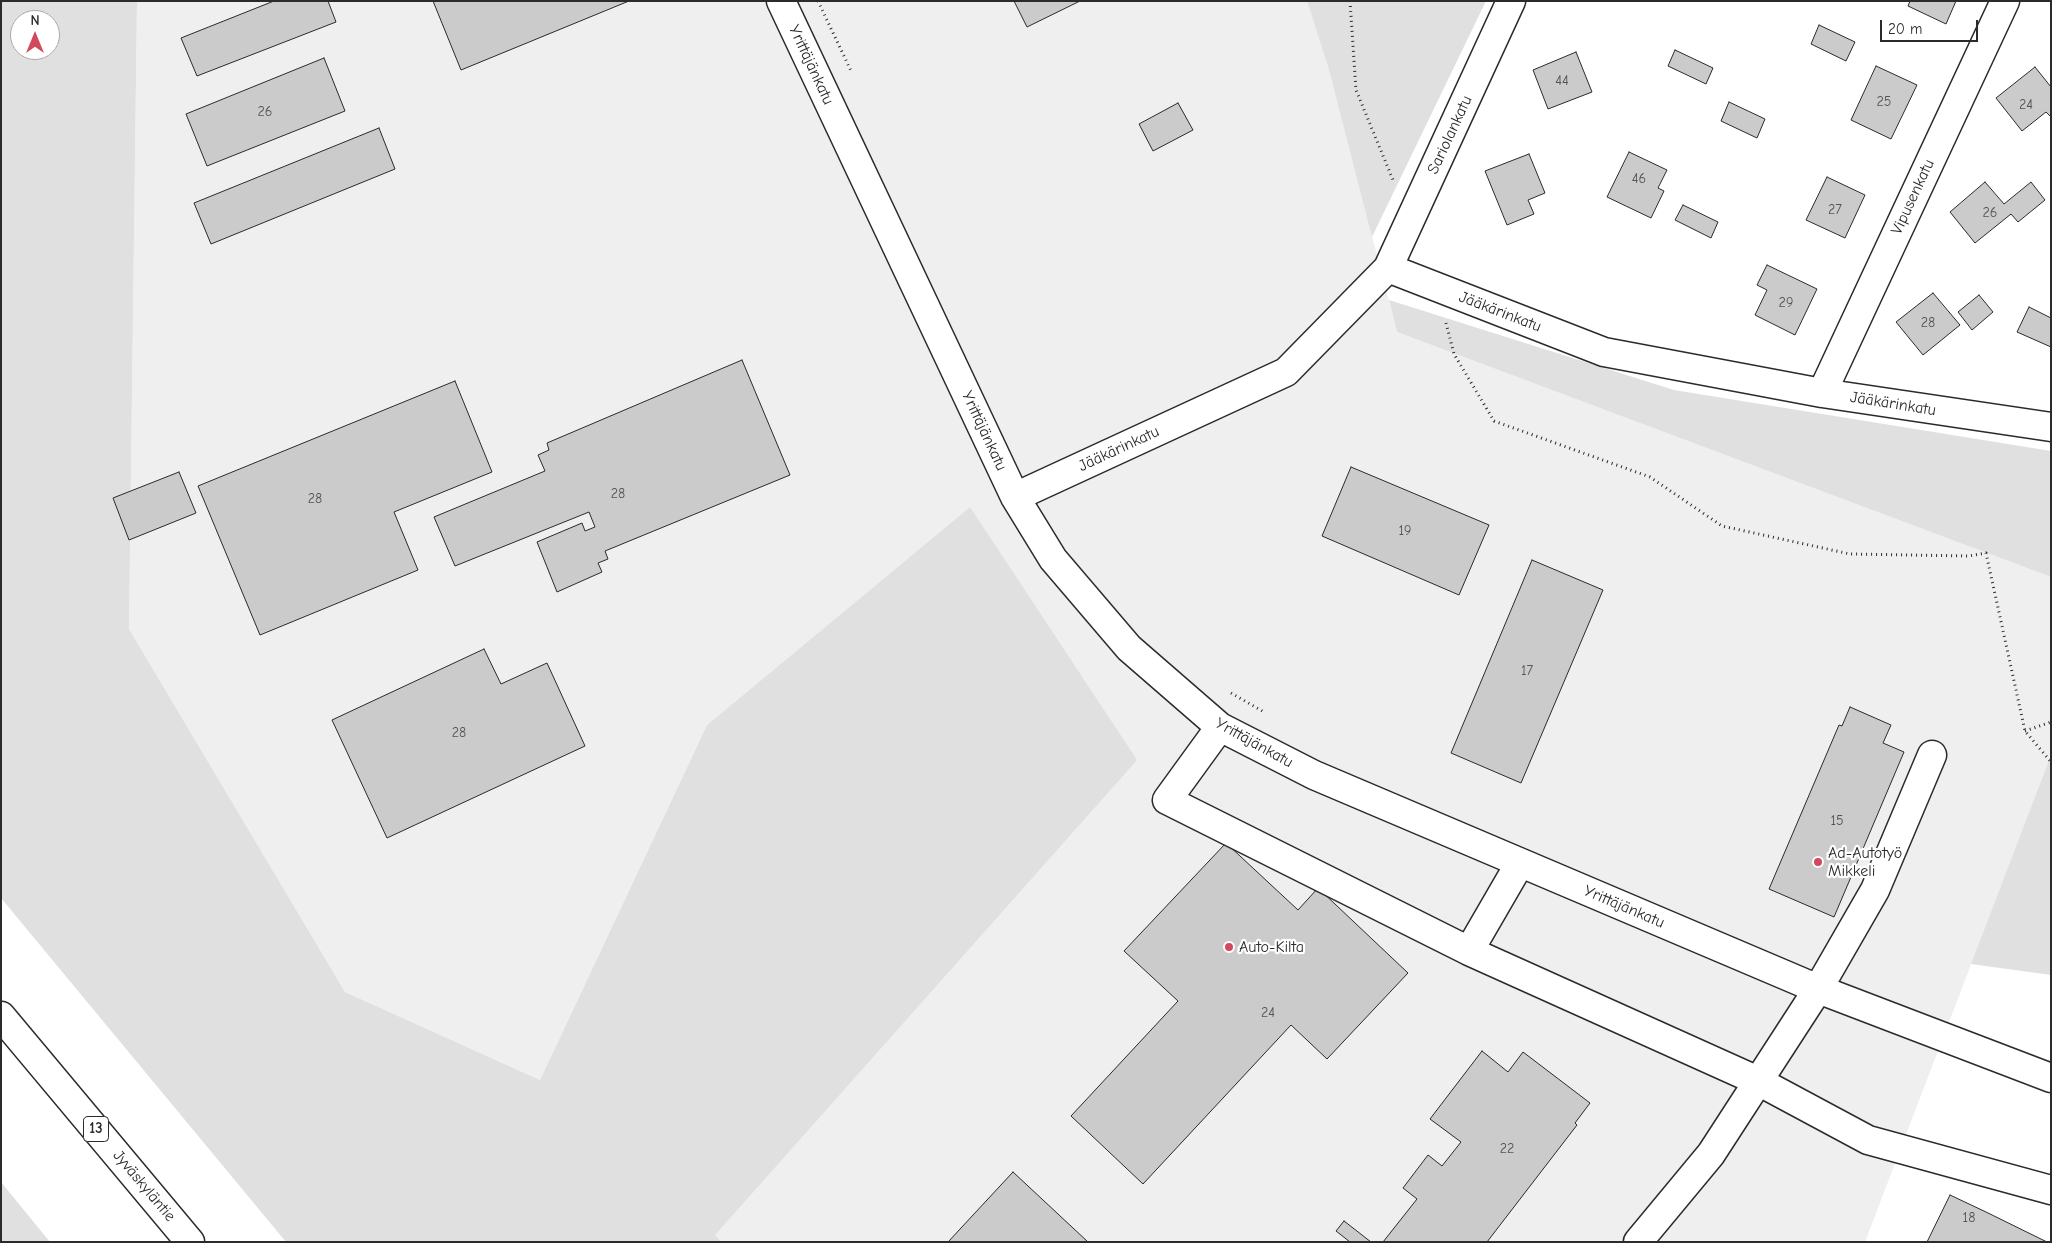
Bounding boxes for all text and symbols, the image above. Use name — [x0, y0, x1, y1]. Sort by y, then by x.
north arrow — [10, 10, 60, 60]
scale bar — [1882, 10, 1980, 42]
text: N — [30, 12, 40, 29]
text: 20 m — [1888, 20, 1922, 38]
street label: Yrittäjänkatu — [784, 22, 838, 108]
house number: 44 — [1555, 73, 1569, 89]
street label: Sariolankatu — [1423, 93, 1477, 177]
house number: 25 — [1877, 94, 1891, 110]
house number: 24 — [2019, 97, 2033, 113]
house number: 26 — [258, 104, 272, 120]
street label: Vipusenkatu — [1887, 156, 1939, 238]
house number: 46 — [1632, 171, 1646, 187]
house number: 27 — [1828, 202, 1842, 218]
house number: 26 — [1983, 205, 1997, 221]
street label: Jääkärinkatu — [1456, 287, 1544, 337]
house number: 29 — [1779, 295, 1793, 311]
house number: 28 — [1921, 315, 1935, 331]
street label: Yrittäjänkatu — [957, 388, 1011, 474]
street label: Jääkärinkatu — [1849, 388, 1937, 420]
street label: Jääkärinkatu — [1076, 422, 1162, 476]
house number: 28 — [611, 486, 625, 502]
house number: 28 — [308, 491, 322, 507]
house number: 19 — [1399, 523, 1411, 539]
house number: 17 — [1521, 663, 1533, 679]
street label: Yrittäjänkatu — [1212, 714, 1296, 772]
house number: 28 — [452, 725, 466, 741]
house number: 15 — [1830, 813, 1844, 829]
place label: Ad-Autotyö Mikkeli — [1828, 843, 1902, 881]
marker: Ad-Autotyö Mikkeli — [1812, 856, 1824, 868]
street label: Yrittäjänkatu — [1581, 881, 1667, 933]
place label: Auto-Kilta — [1239, 937, 1304, 957]
marker: Auto-Kilta — [1223, 941, 1235, 953]
house number: 24 — [1261, 1005, 1275, 1021]
road number: 13 — [84, 1116, 108, 1142]
house number: 22 — [1500, 1141, 1514, 1157]
street label: Jyväskyläntie — [109, 1146, 179, 1226]
house number: 18 — [1963, 1210, 1975, 1226]

